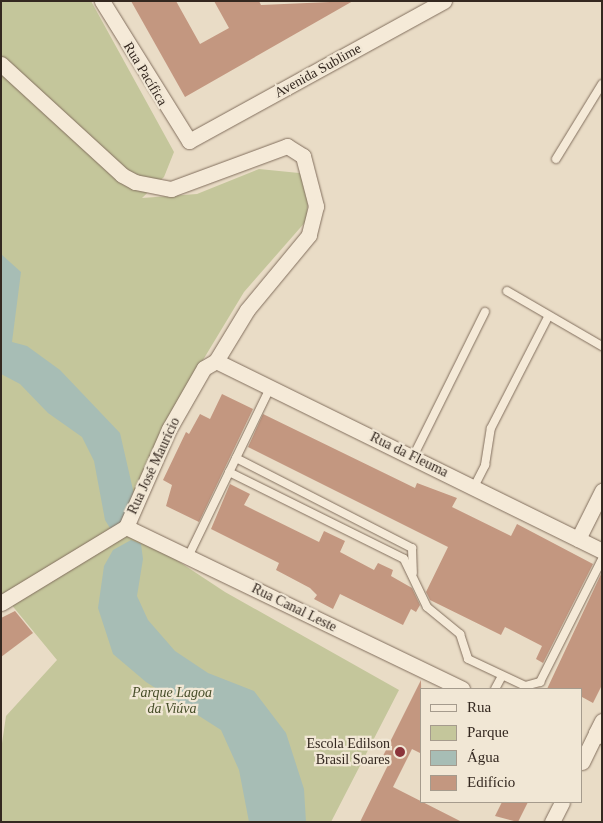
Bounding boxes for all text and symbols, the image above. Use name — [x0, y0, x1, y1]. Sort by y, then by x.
street label: Rua Pacífica — [119, 39, 171, 109]
street label: Avenida Sublime — [272, 40, 364, 102]
street label: Rua José Maurício — [124, 415, 184, 517]
street label: Rua da Fleuma — [367, 429, 451, 481]
street label: Rua Canal Leste — [249, 580, 339, 636]
park label: Parque Lagoa da Viúva — [132, 685, 212, 718]
legend — [420, 688, 583, 803]
text: Rua — [467, 699, 491, 715]
text: Parque — [467, 724, 509, 740]
place label: Escola Edilson Brasil Soares — [306, 736, 390, 769]
marker: Escola Edilson Brasil Soares — [394, 746, 406, 758]
text: Água — [467, 749, 500, 765]
text: Edifício — [467, 774, 515, 790]

